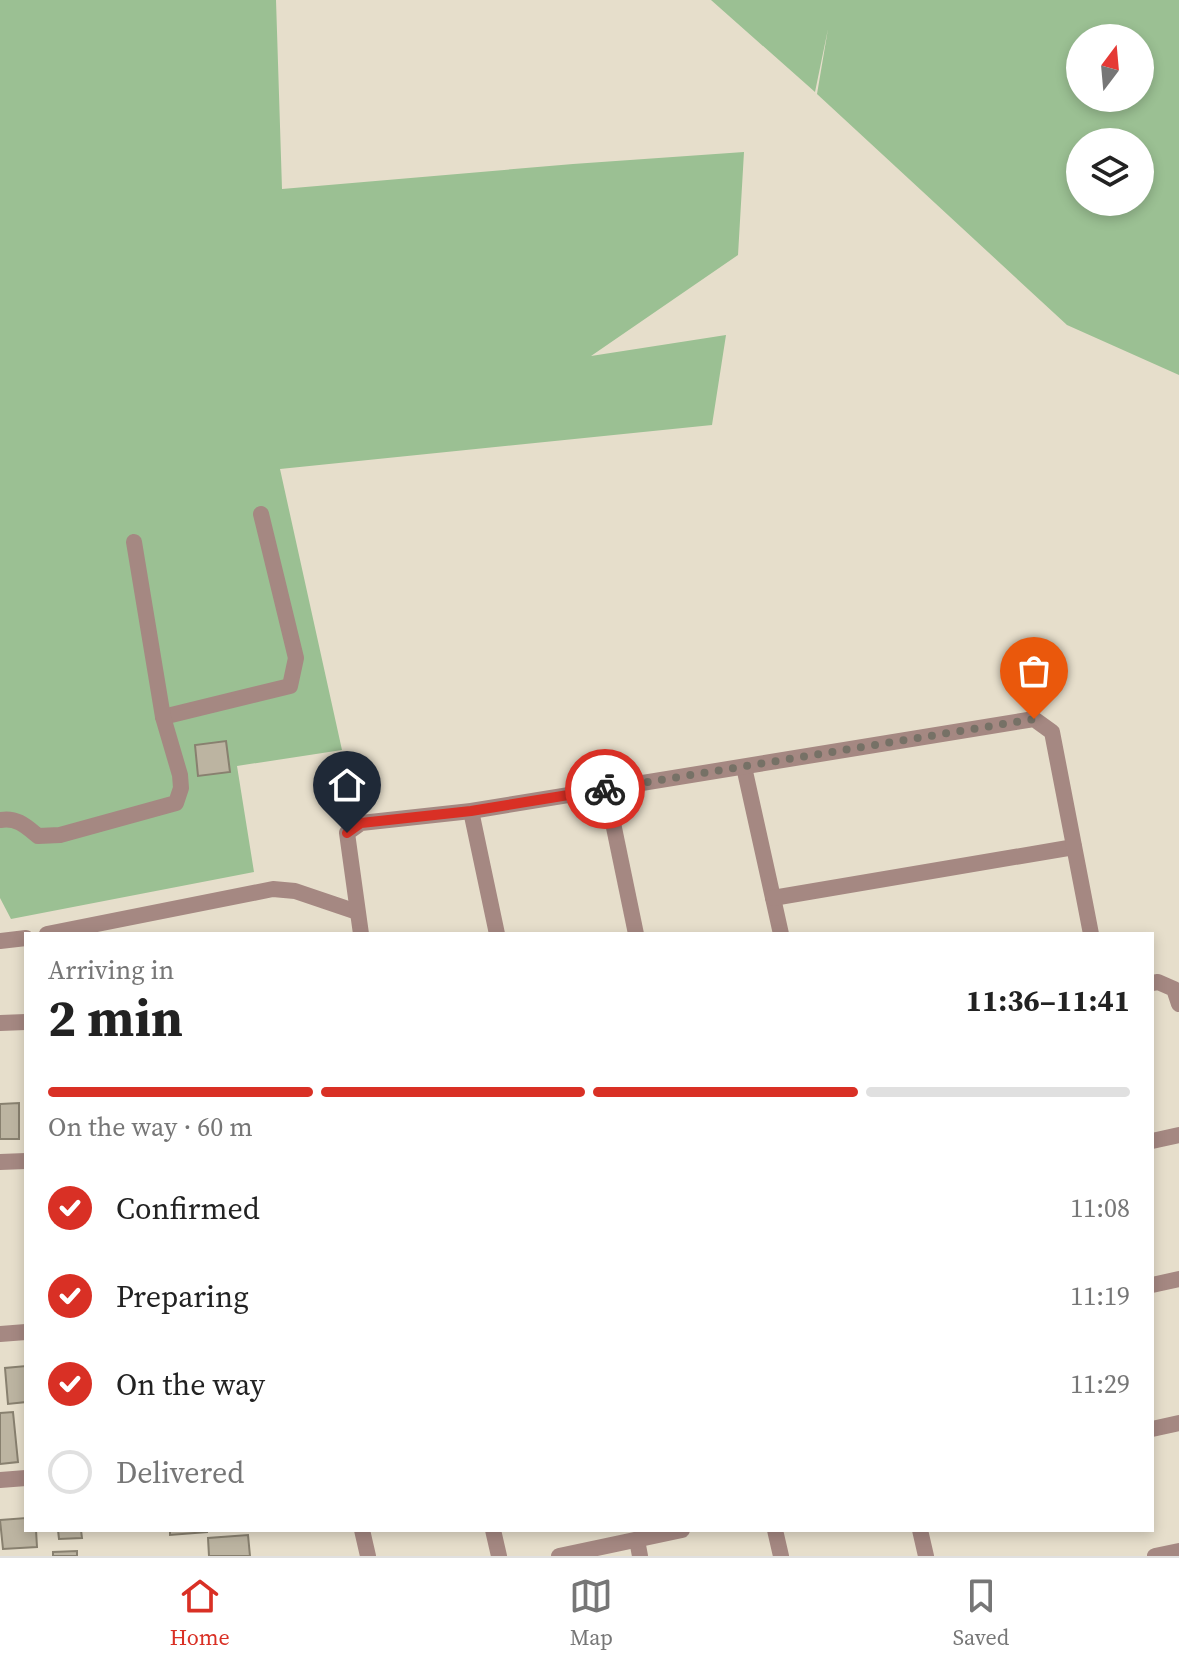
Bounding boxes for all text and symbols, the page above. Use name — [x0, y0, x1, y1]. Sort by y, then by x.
north arrow — [1066, 24, 1154, 112]
map controls — [1066, 24, 1154, 216]
button: layers — [1066, 128, 1154, 216]
pin — [1000, 637, 1068, 719]
icon: bag — [1012, 649, 1056, 693]
courier — [565, 749, 645, 829]
pin — [313, 751, 381, 833]
icon: home — [325, 763, 369, 807]
icon: bike — [583, 767, 627, 811]
text: Arriving in — [48, 952, 174, 988]
text: 11:36–11:41 — [966, 980, 1130, 1021]
text: 2 min — [48, 982, 183, 1053]
text: On the way · 60 m — [48, 1109, 253, 1145]
icon: check — [48, 1186, 92, 1230]
text: Confirmed — [116, 1188, 260, 1229]
text: 11:08 — [1070, 1190, 1130, 1226]
icon: check — [48, 1274, 92, 1318]
text: Preparing — [116, 1276, 249, 1317]
text: 11:19 — [1070, 1278, 1130, 1314]
icon: check — [48, 1362, 92, 1406]
text: On the way — [116, 1364, 265, 1405]
text: 11:29 — [1070, 1366, 1130, 1402]
text: Delivered — [116, 1452, 244, 1493]
tab: Home — [170, 1574, 230, 1652]
tab: Map — [569, 1574, 613, 1652]
tab: Saved — [953, 1574, 1009, 1652]

